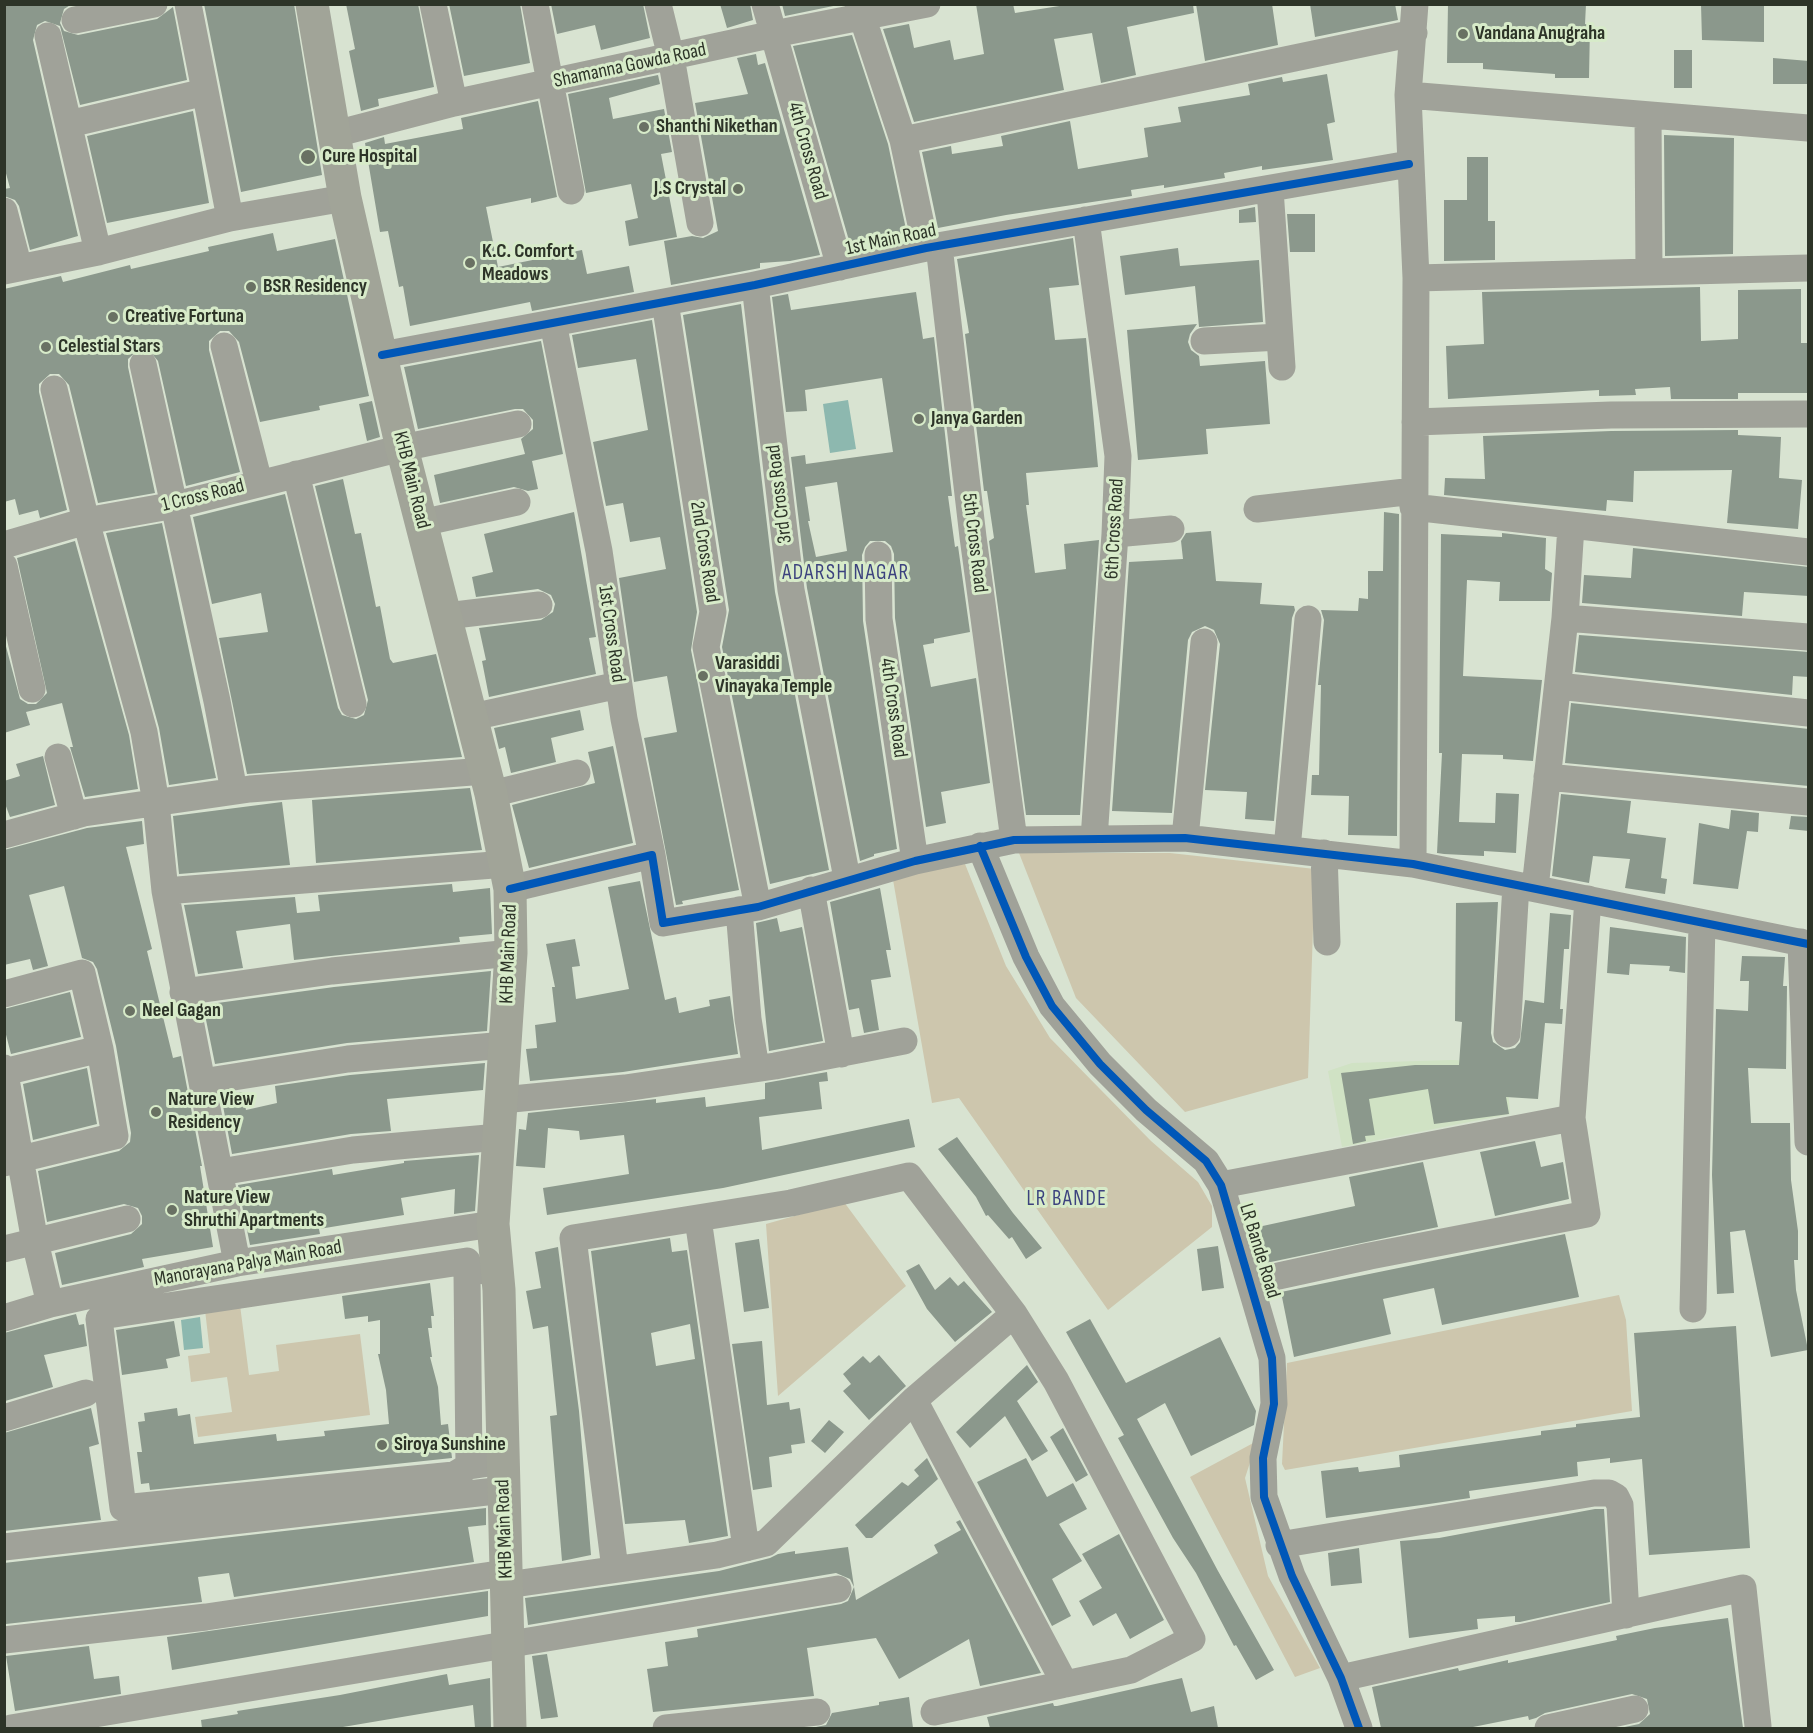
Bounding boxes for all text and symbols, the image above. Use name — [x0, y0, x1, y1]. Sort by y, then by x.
place label: Vandana Anugraha — [1475, 22, 1605, 46]
marker: Vandana Anugraha — [1456, 27, 1470, 41]
street label: Shamanna Gowda Road — [552, 38, 708, 94]
street label: 4th Cross Road — [782, 100, 832, 202]
place label: Shanthi Nikethan — [656, 115, 778, 139]
marker: Shanthi Nikethan — [637, 120, 651, 134]
place label: Cure Hospital — [322, 145, 417, 169]
marker: Cure Hospital — [299, 148, 317, 166]
place label: J.S Crystal — [654, 177, 726, 201]
marker: J.S Crystal — [731, 182, 745, 196]
street label: 1st Main Road — [844, 219, 938, 261]
place label: K.C. Comfort Meadows — [482, 240, 574, 287]
marker: K.C. Comfort Meadows — [463, 256, 477, 270]
place label: BSR Residency — [263, 275, 367, 299]
marker: BSR Residency — [244, 280, 258, 294]
place label: Creative Fortuna — [125, 305, 244, 329]
marker: Creative Fortuna — [106, 310, 120, 324]
place label: Celestial Stars — [58, 335, 160, 359]
marker: Celestial Stars — [39, 340, 53, 354]
place label: Janya Garden — [931, 407, 1023, 431]
marker: Janya Garden — [912, 412, 926, 426]
street label: KHB Main Road — [387, 429, 435, 531]
street label: 3rd Cross Road — [762, 443, 798, 545]
street label: 1 Cross Road — [159, 474, 247, 518]
street label: 6th Cross Road — [1100, 478, 1130, 580]
street label: 5th Cross Road — [956, 492, 992, 594]
street label: 2nd Cross Road — [684, 500, 724, 604]
district label: ADARSH NAGAR — [782, 561, 910, 587]
street label: 1st Cross Road — [592, 584, 630, 684]
place label: Varasiddi Vinayaka Temple — [715, 652, 832, 699]
street label: 4th Cross Road — [874, 657, 912, 759]
marker: Varasiddi Vinayaka Temple — [696, 669, 710, 683]
street label: KHB Main Road — [495, 904, 523, 1004]
place label: Neel Gagan — [142, 999, 221, 1023]
marker: Neel Gagan — [123, 1004, 137, 1018]
place label: Nature View Residency — [168, 1088, 254, 1135]
marker: Nature View Residency — [149, 1105, 163, 1119]
place label: Nature View Shruthi Apartments — [184, 1186, 324, 1233]
district label: LR BANDE — [1027, 1187, 1107, 1213]
street label: LR Bande Road — [1233, 1201, 1285, 1301]
marker: Nature View Shruthi Apartments — [165, 1203, 179, 1217]
street label: Manorayana Palya Main Road — [152, 1236, 344, 1292]
place label: Siroya Sunshine — [394, 1433, 506, 1457]
marker: Siroya Sunshine — [375, 1438, 389, 1452]
street label: KHB Main Road — [491, 1479, 519, 1579]

